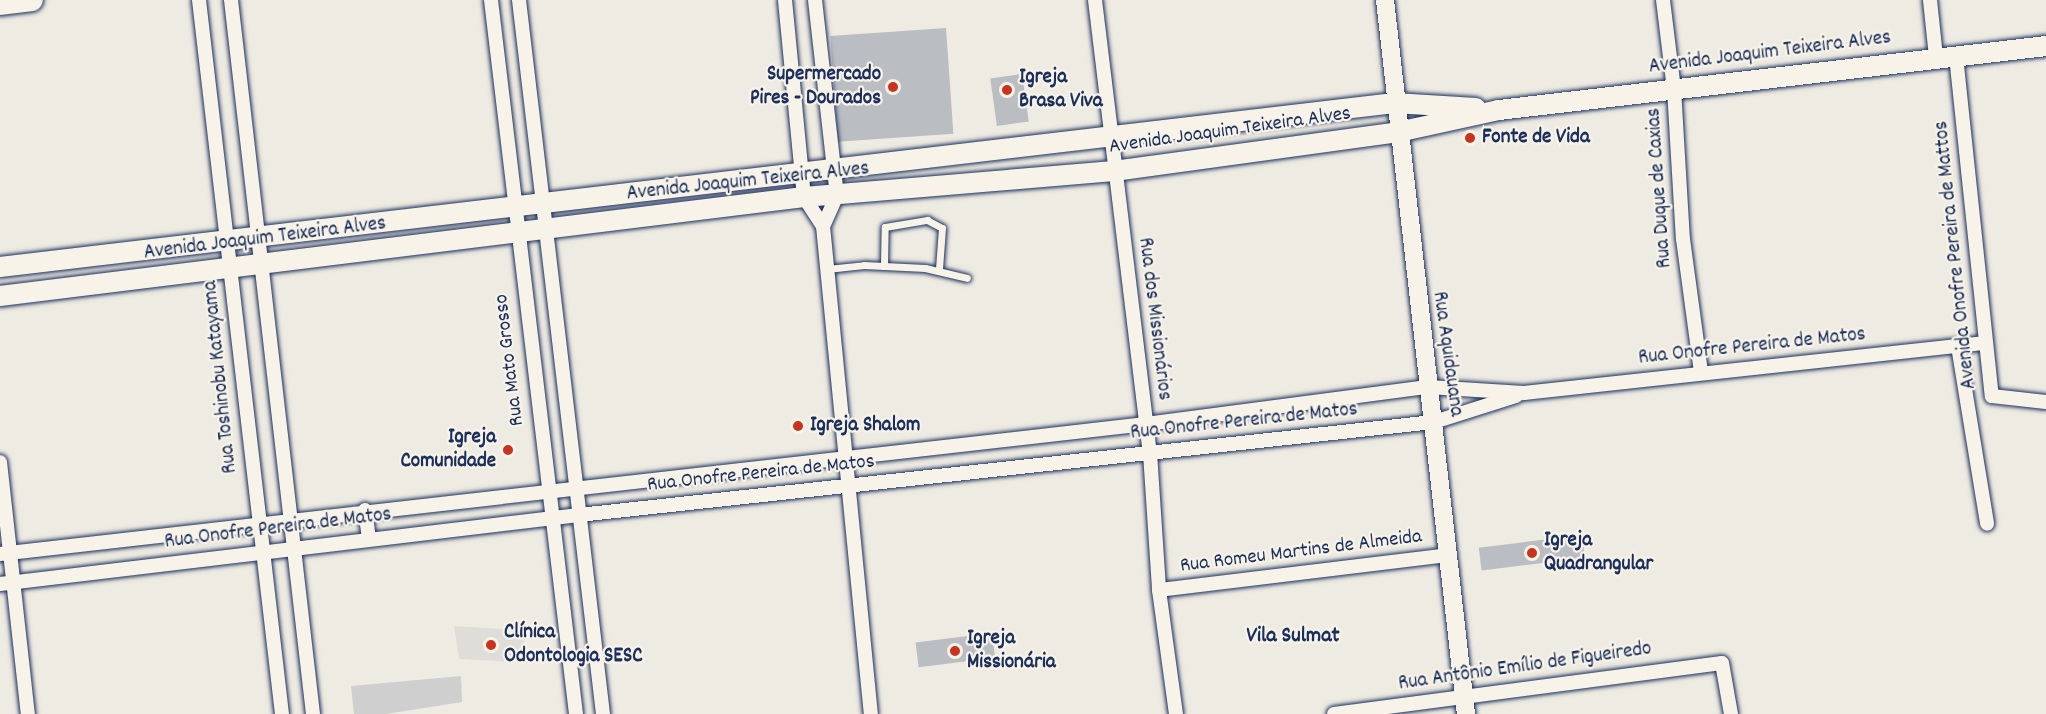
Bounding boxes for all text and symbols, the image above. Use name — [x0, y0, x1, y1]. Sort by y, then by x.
street label: Avenida Joaquim Teixeira Alves — [1647, 26, 1893, 80]
place label: Supermercado Pires - Dourados — [750, 62, 881, 112]
place label: Igreja Brasa Viva — [1019, 65, 1103, 115]
marker: Supermercado Pires - Dourados — [886, 80, 900, 94]
marker: Igreja Brasa Viva — [1000, 83, 1014, 97]
street label: Avenida Joaquim Teixeira Alves — [1107, 102, 1353, 160]
street label: Rua Duque de Caxias — [1642, 107, 1678, 269]
street label: Avenida Onofre Pereira de Mattos — [1929, 120, 1983, 390]
place label: Fonte de Vida — [1482, 125, 1590, 151]
marker: Fonte de Vida — [1463, 131, 1477, 145]
street label: Avenida Joaquim Teixeira Alves — [625, 157, 871, 207]
street label: Avenida Joaquim Teixeira Alves — [142, 212, 388, 266]
street label: Rua dos Missionários — [1132, 236, 1176, 402]
street label: Rua Toshinobu Katayama — [198, 279, 244, 475]
street label: Rua Aquidauana — [1426, 290, 1468, 418]
street label: Rua Mato Grosso — [489, 293, 531, 427]
street label: Rua Onofre Pereira de Matos — [1637, 323, 1867, 371]
street label: Rua Onofre Pereira de Matos — [1129, 398, 1359, 446]
place label: Igreja Shalom — [810, 413, 920, 439]
marker: Igreja Shalom — [791, 419, 805, 433]
place label: Igreja Comunidade — [400, 425, 496, 475]
marker: Igreja Comunidade — [501, 443, 515, 457]
street label: Rua Onofre Pereira de Matos — [646, 450, 876, 498]
street label: Rua Onofre Pereira de Matos — [163, 503, 393, 555]
street label: Rua Romeu Martins de Almeida — [1179, 525, 1423, 579]
place label: Igreja Quadrangular — [1544, 528, 1653, 578]
marker: Igreja Quadrangular — [1525, 546, 1539, 560]
place label: Clínica Odontologia SESC — [504, 620, 643, 670]
district label: Vila Sulmat — [1246, 624, 1340, 650]
place label: Igreja Missionária — [967, 626, 1056, 676]
marker: Clínica Odontologia SESC — [482, 636, 500, 654]
street label: Rua Antônio Emílio de Figueiredo — [1397, 637, 1653, 697]
marker: Igreja Missionária — [948, 644, 962, 658]

